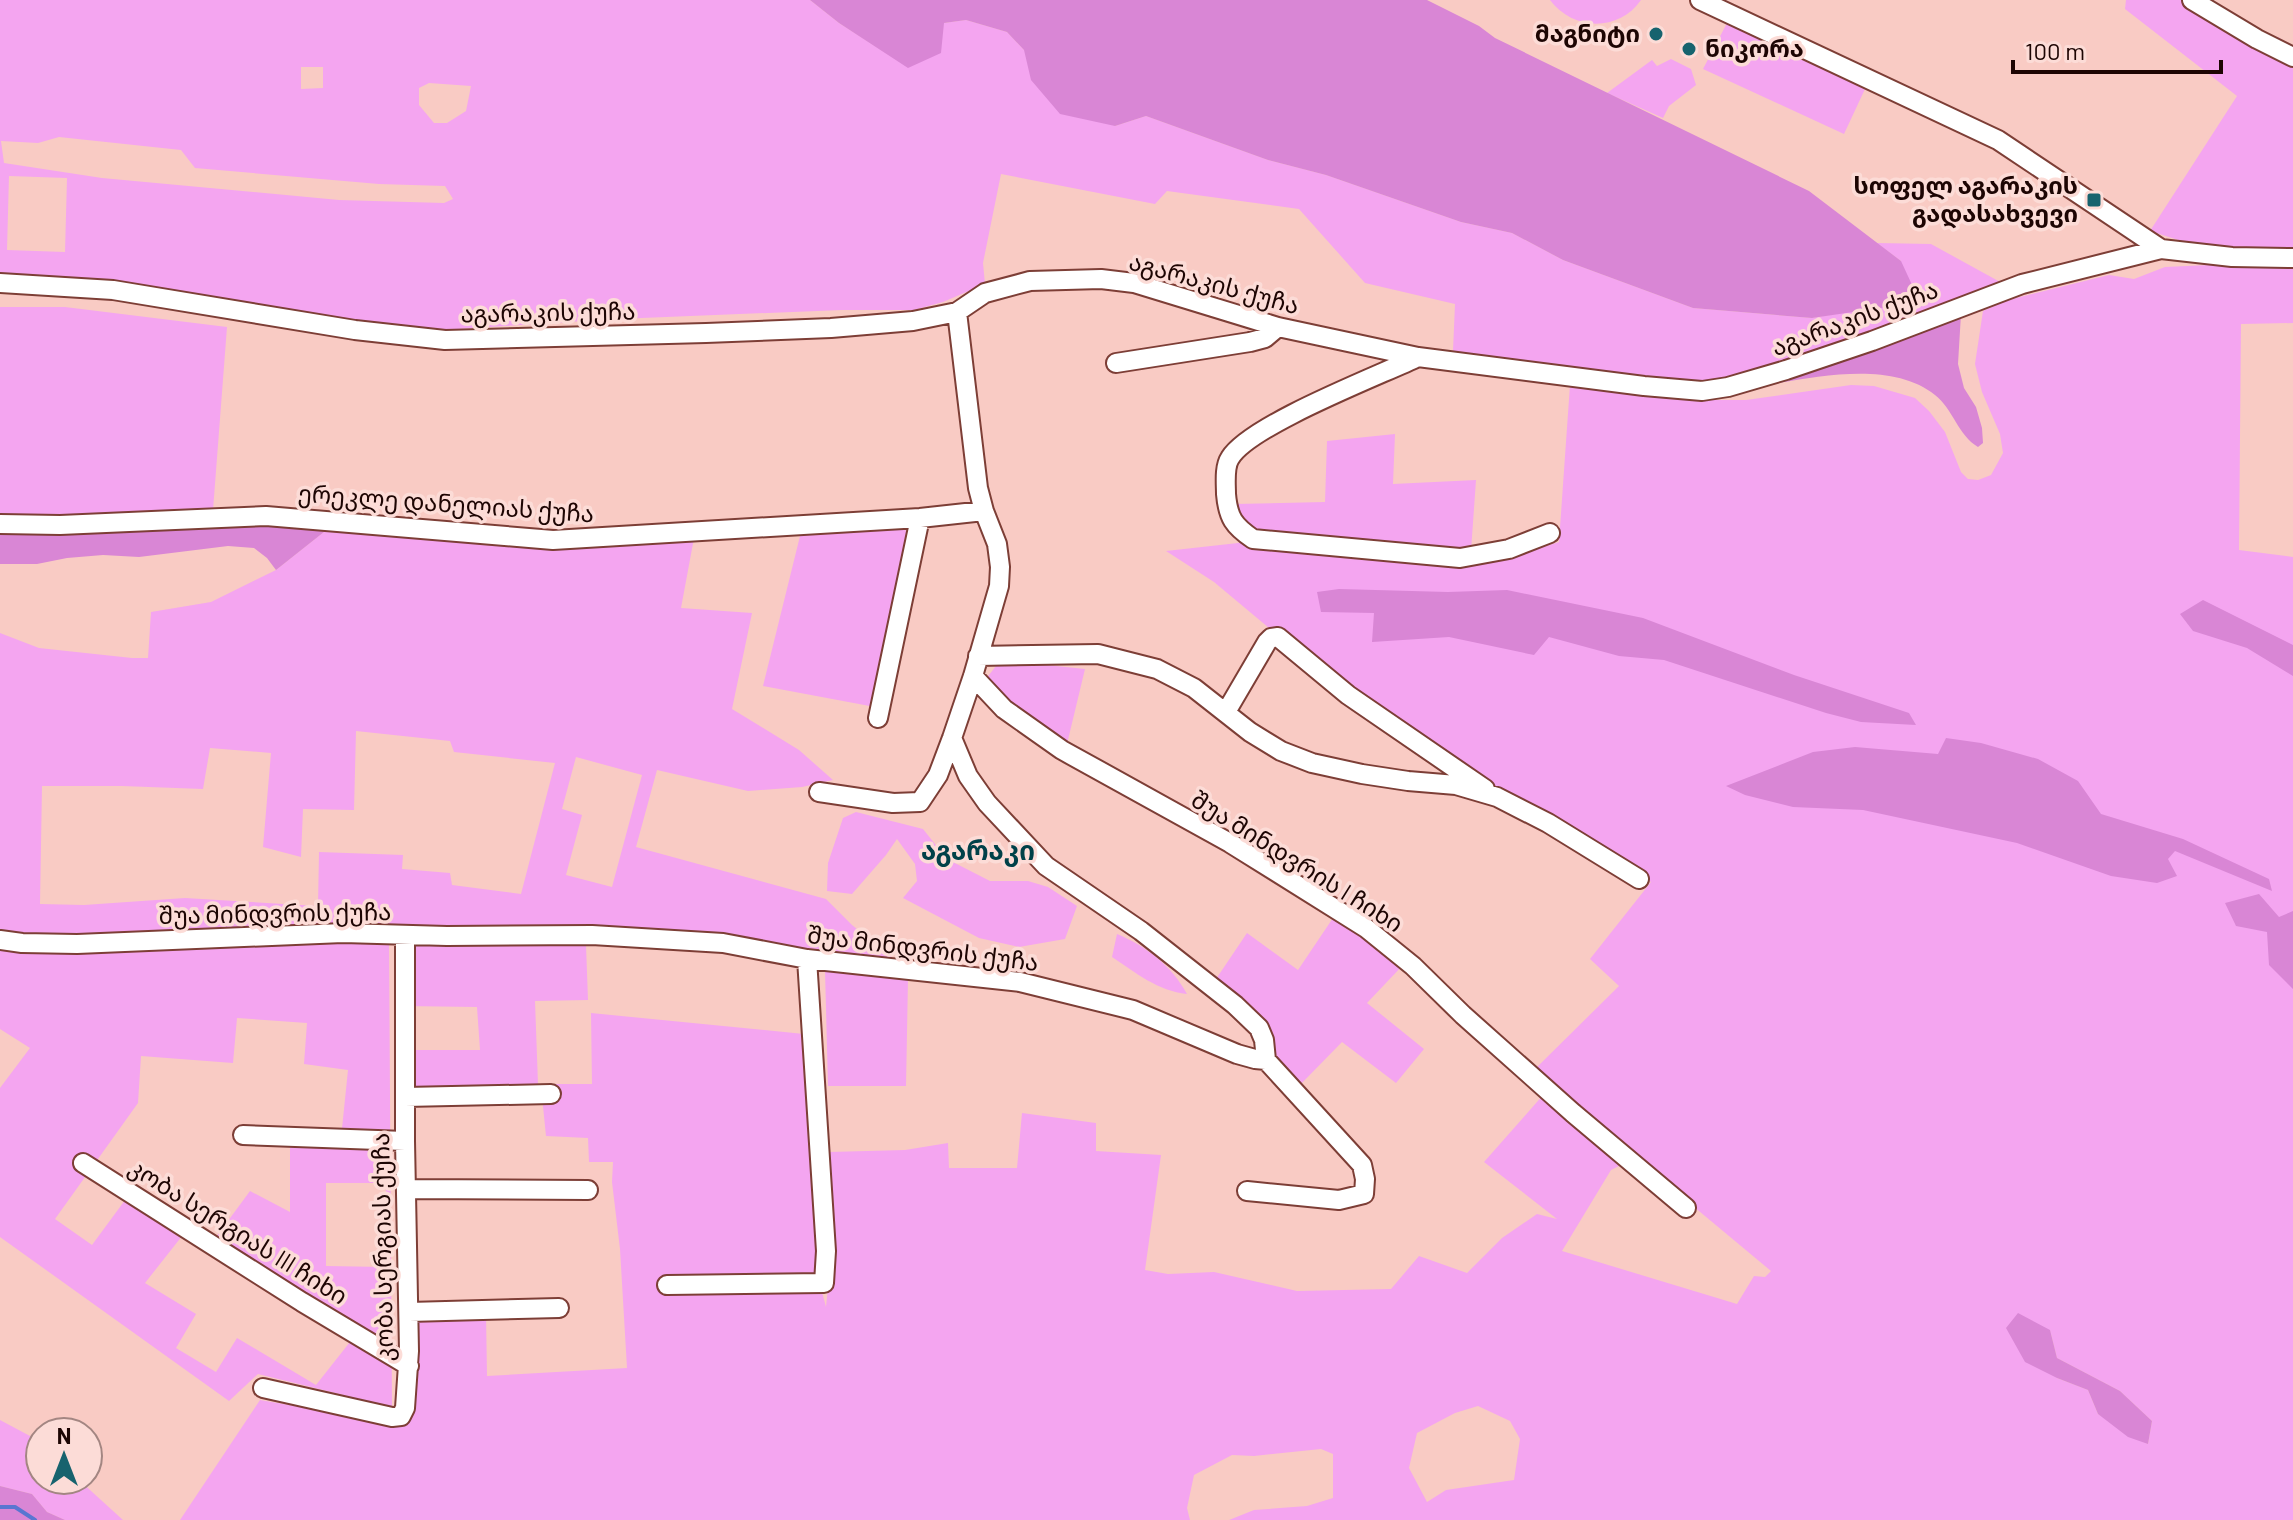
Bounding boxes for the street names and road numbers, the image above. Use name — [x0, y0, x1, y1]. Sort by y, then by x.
street label: აგარაკის ქუჩა — [1126, 246, 1303, 320]
street label: აგარაკის ქუჩა — [1767, 274, 1942, 362]
street label: აგარაკის ქუჩა — [460, 295, 636, 329]
street label: ერეკლე დანელიას ქუჩა — [297, 478, 595, 528]
street label: შუა მინდვრის I ჩიხი — [1186, 784, 1409, 938]
street label: შუა მინდვრის ქუჩა — [158, 896, 392, 930]
street label: შუა მინდვრის ქუჩა — [806, 919, 1040, 977]
street label: კობა სერგიას ქუჩა — [365, 1132, 399, 1362]
street label: კობა სერგიას III ჩიხი — [124, 1152, 354, 1311]

